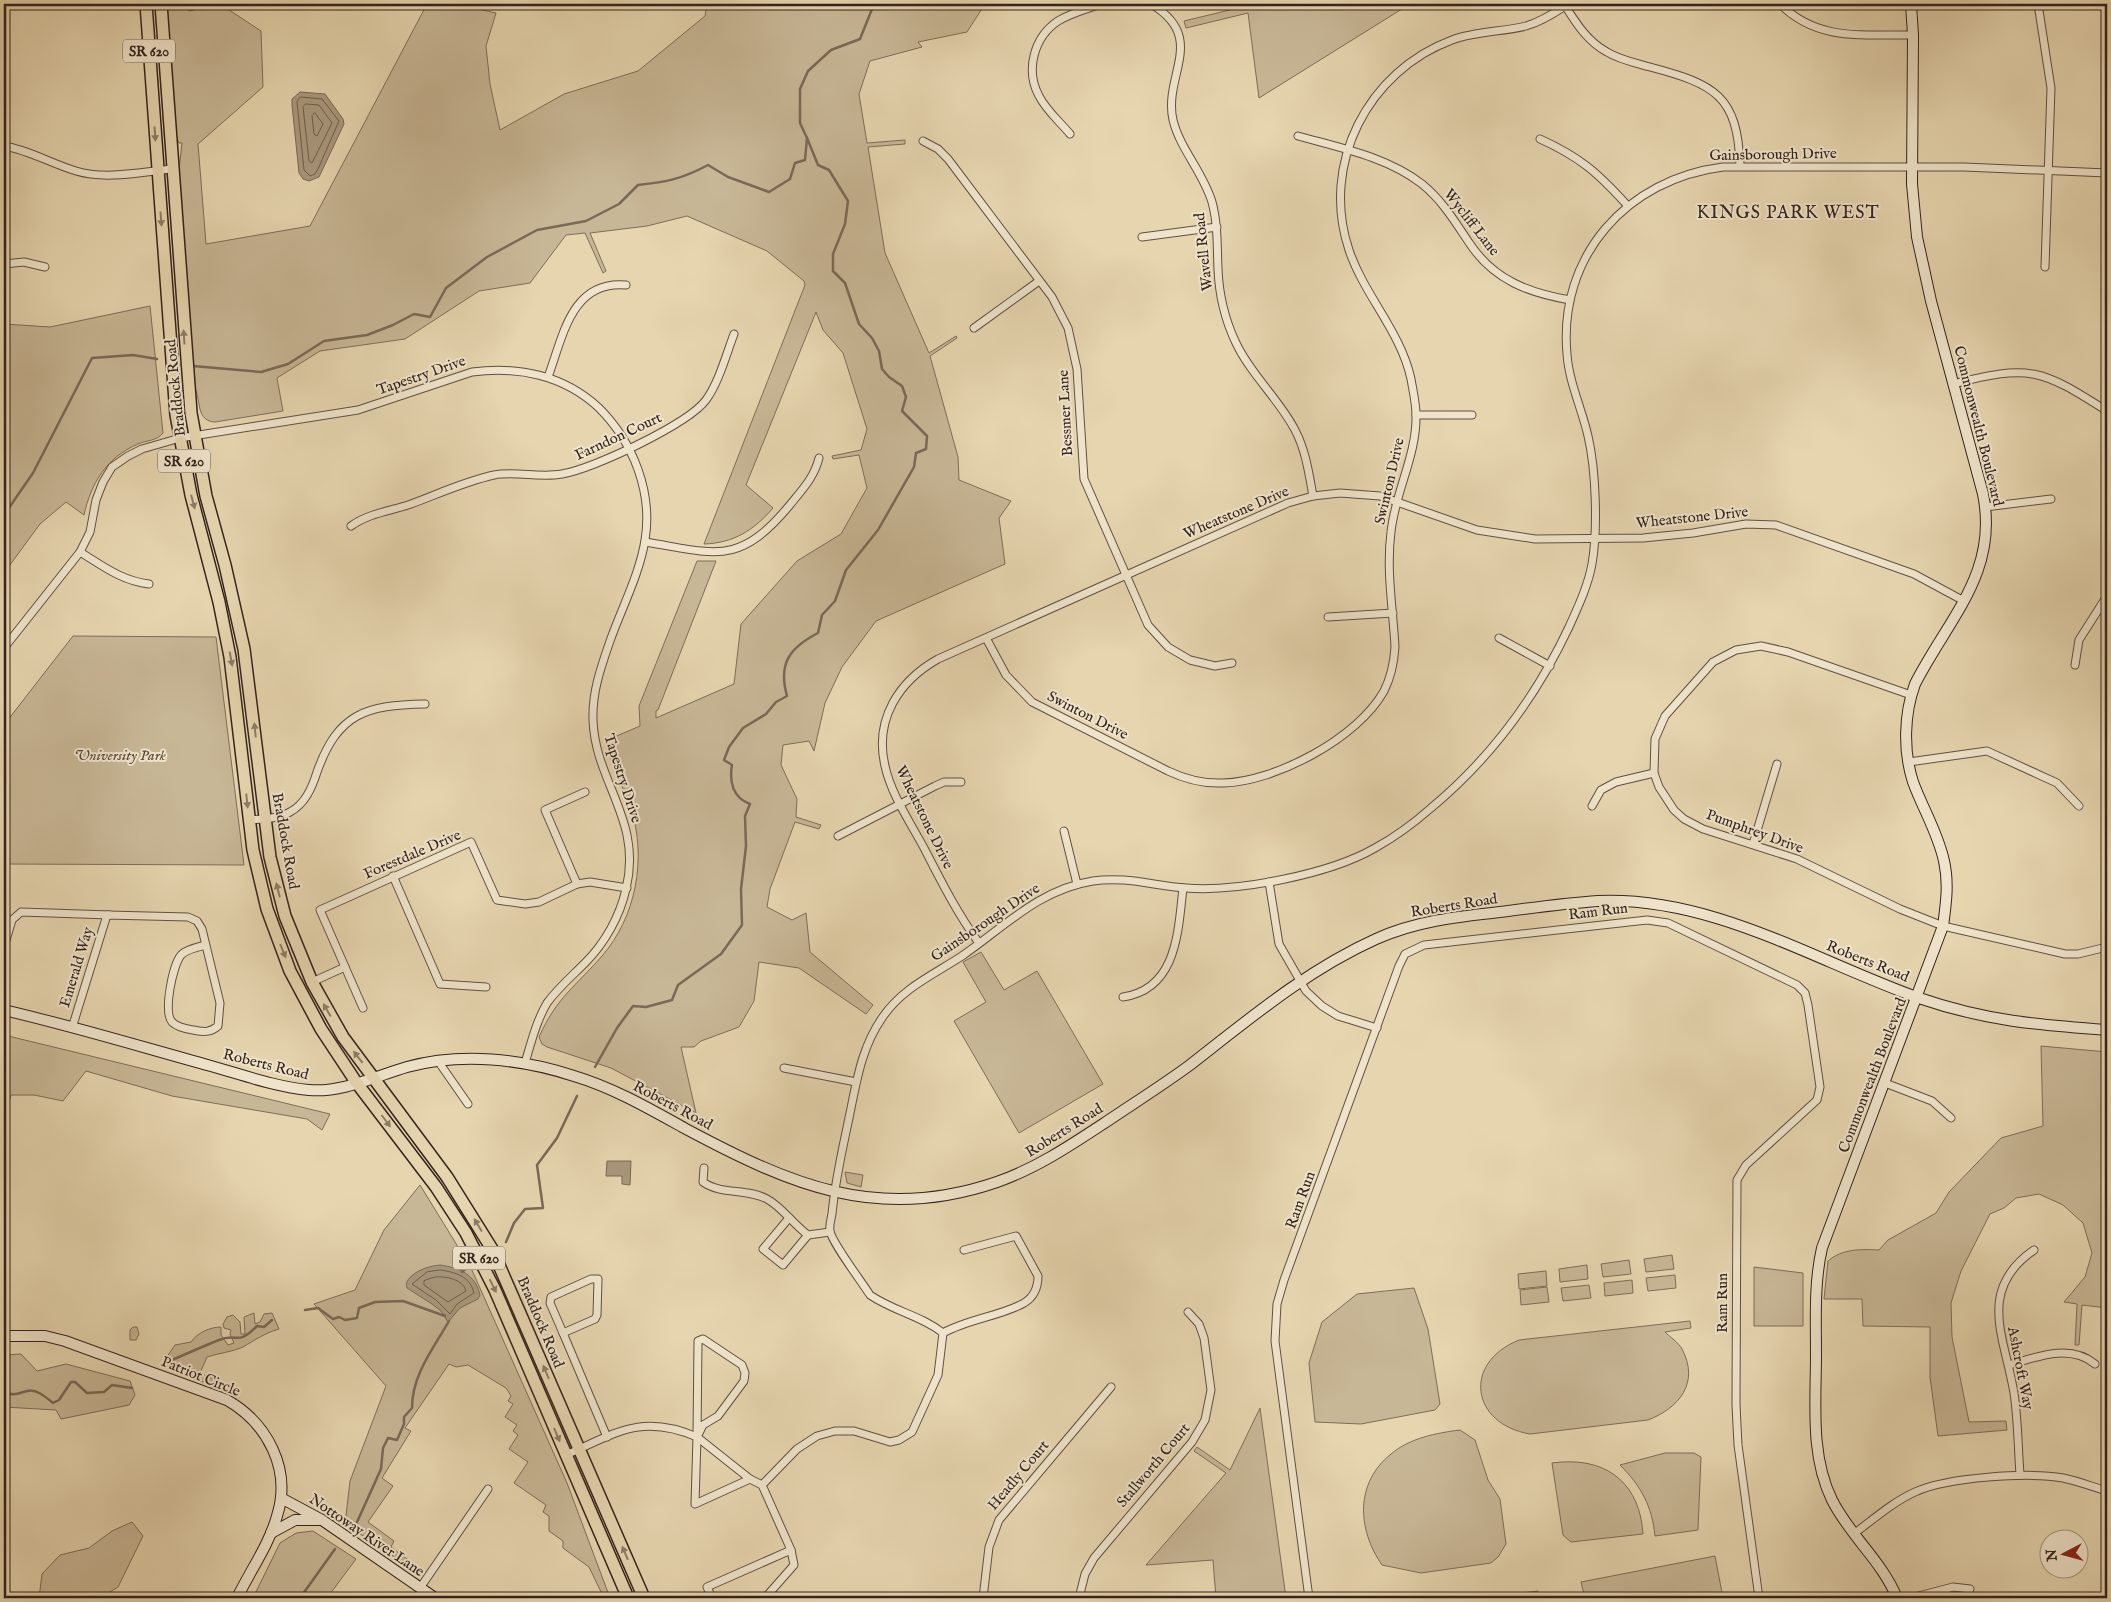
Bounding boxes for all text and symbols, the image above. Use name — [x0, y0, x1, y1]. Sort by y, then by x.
road number: SR 620 — [123, 40, 175, 62]
one-way arrow — [151, 126, 159, 142]
street label: Gainsborough Drive — [1709, 144, 1837, 165]
street label: Wycliff Lane — [1439, 185, 1504, 260]
district label: KINGS PARK WEST — [1696, 202, 1880, 225]
one-way arrow — [157, 211, 165, 227]
street label: Wavell Road — [1190, 211, 1217, 292]
one-way arrow — [179, 329, 187, 345]
street label: Braddock Road — [161, 337, 190, 437]
street label: Commonwealth Boulevard — [1949, 344, 2008, 509]
street label: Tapestry Drive — [374, 351, 468, 400]
street label: Bessmer Lane — [1054, 369, 1077, 457]
street label: Farndon Court — [572, 408, 665, 465]
street label: Swinton Drive — [1370, 436, 1409, 526]
road number: SR 620 — [158, 450, 210, 472]
street label: Wheatstone Drive — [1181, 482, 1292, 543]
one-way arrow — [189, 494, 197, 509]
street label: Wheatstone Drive — [1635, 502, 1749, 533]
one-way arrow — [227, 652, 235, 668]
street label: Swinton Drive — [1044, 687, 1132, 744]
one-way arrow — [251, 721, 259, 737]
street label: Tapestry Drive — [599, 731, 646, 825]
park label: University Park — [74, 746, 166, 765]
street label: Wheatstone Drive — [891, 762, 958, 872]
street label: Braddock Road — [268, 791, 304, 892]
one-way arrow — [243, 793, 251, 809]
street label: Pumphrey Drive — [1704, 805, 1806, 858]
street label: Forestdale Drive — [361, 825, 464, 883]
street label: Gainsborough Drive — [927, 879, 1043, 966]
one-way arrow — [274, 883, 282, 898]
street label: Roberts Road — [1409, 889, 1500, 922]
street label: Ram Run — [1567, 898, 1629, 925]
street label: Emerald Way — [55, 924, 98, 1010]
street label: Roberts Road — [1824, 936, 1913, 987]
one-way arrow — [279, 944, 287, 959]
street label: Commonwealth Boulevard — [1834, 994, 1911, 1155]
one-way arrow — [323, 1003, 332, 1016]
street label: Roberts Road — [221, 1045, 312, 1085]
one-way arrow — [353, 1050, 363, 1064]
street label: Roberts Road — [630, 1077, 717, 1135]
street label: Roberts Road — [1022, 1099, 1107, 1162]
one-way arrow — [380, 1114, 391, 1127]
street label: Ram Run — [1281, 1169, 1320, 1232]
one-way arrow — [474, 1218, 483, 1231]
road number: SR 620 — [453, 1246, 505, 1270]
street label: Ram Run — [1713, 1273, 1732, 1333]
street label: Braddock Road — [513, 1274, 569, 1372]
one-way arrow — [489, 1279, 497, 1293]
street label: Ashcroft Way — [2003, 1324, 2038, 1412]
street label: Patriot Circle — [158, 1352, 243, 1401]
one-way arrow — [542, 1365, 550, 1379]
street label: Stallworth Court — [1113, 1419, 1194, 1511]
one-way arrow — [554, 1428, 562, 1442]
street label: Headly Court — [984, 1436, 1053, 1514]
street label: Nottoway River Lane — [305, 1490, 428, 1581]
north arrow — [2038, 1530, 2088, 1580]
one-way arrow — [620, 1546, 628, 1560]
text: N — [2042, 1548, 2062, 1563]

